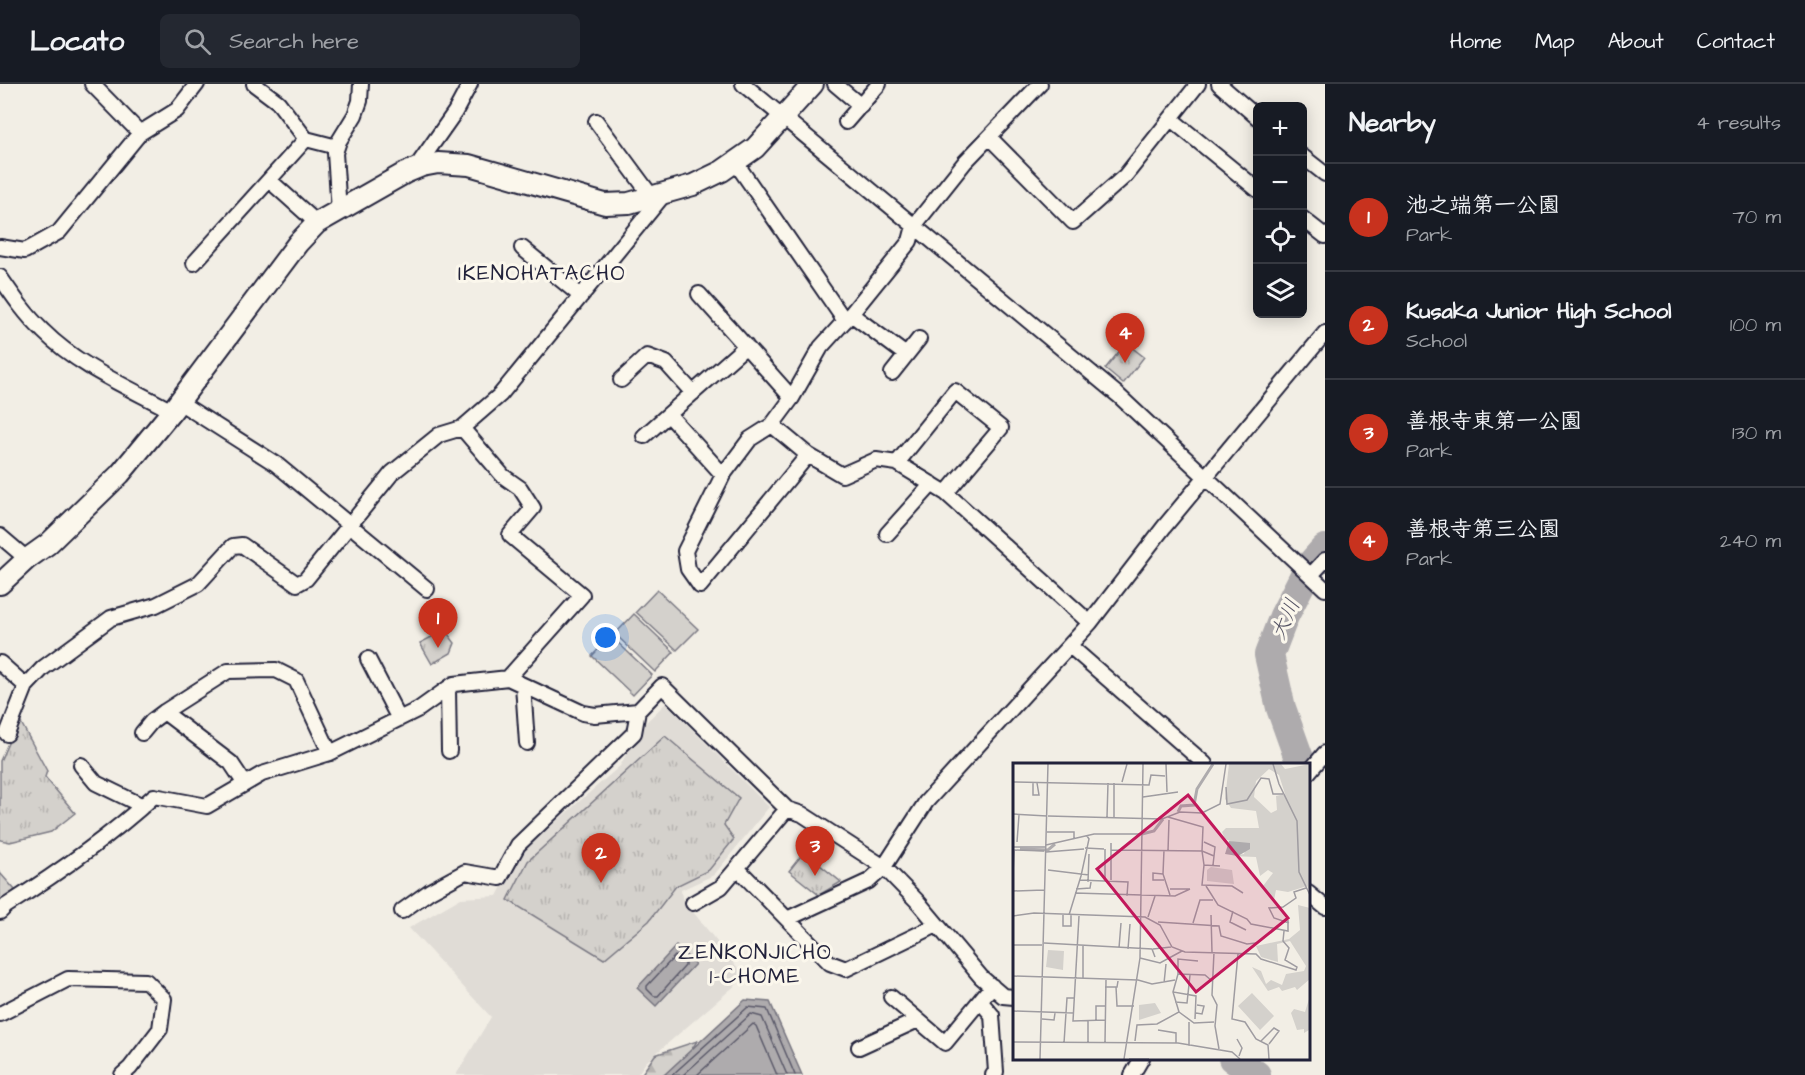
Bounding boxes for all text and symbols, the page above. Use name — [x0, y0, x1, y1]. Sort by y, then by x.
search box — [160, 14, 580, 68]
text: Locato — [30, 22, 124, 61]
icon: search — [181, 25, 214, 58]
text: Search here — [229, 26, 359, 57]
text: Home — [1450, 27, 1502, 56]
text: Map — [1535, 27, 1575, 56]
text: About — [1608, 27, 1664, 56]
text: Contact — [1697, 27, 1775, 56]
map controls — [1253, 102, 1307, 318]
button: + — [1253, 102, 1307, 156]
text: Nearby — [1349, 105, 1436, 141]
text: 4 results — [1696, 109, 1781, 137]
button: − — [1253, 156, 1307, 210]
text: 池之端第一公園 — [1406, 190, 1560, 221]
text: 1 — [1367, 203, 1370, 231]
text: 70 m — [1733, 203, 1781, 231]
button: locate — [1253, 210, 1307, 264]
text: Park — [1406, 221, 1452, 249]
district label: IKENOHATACHO — [458, 259, 626, 288]
button: layers — [1253, 264, 1307, 318]
text: Kusaka Junior High School — [1406, 296, 1672, 327]
text: 2 — [1363, 311, 1374, 339]
text: 100 m — [1730, 311, 1781, 339]
pin: 4 — [1106, 314, 1144, 363]
text: School — [1406, 327, 1467, 355]
text: 善根寺東第一公園 — [1406, 406, 1582, 437]
text: 3 — [1363, 419, 1374, 447]
text: 130 m — [1732, 419, 1781, 447]
text: Park — [1406, 437, 1452, 465]
text: 善根寺第三公園 — [1406, 514, 1560, 545]
text: 4 — [1362, 527, 1375, 555]
text: 240 m — [1720, 527, 1781, 555]
text: Park — [1406, 545, 1452, 573]
water label: 大川 — [1264, 594, 1307, 644]
pin: 1 — [418, 598, 458, 648]
your location — [591, 623, 620, 652]
inset map — [1013, 763, 1310, 1060]
pin: 3 — [796, 826, 834, 876]
pin: 2 — [582, 834, 620, 883]
district label: ZENKONJICHO 1-CHOME — [678, 938, 832, 991]

